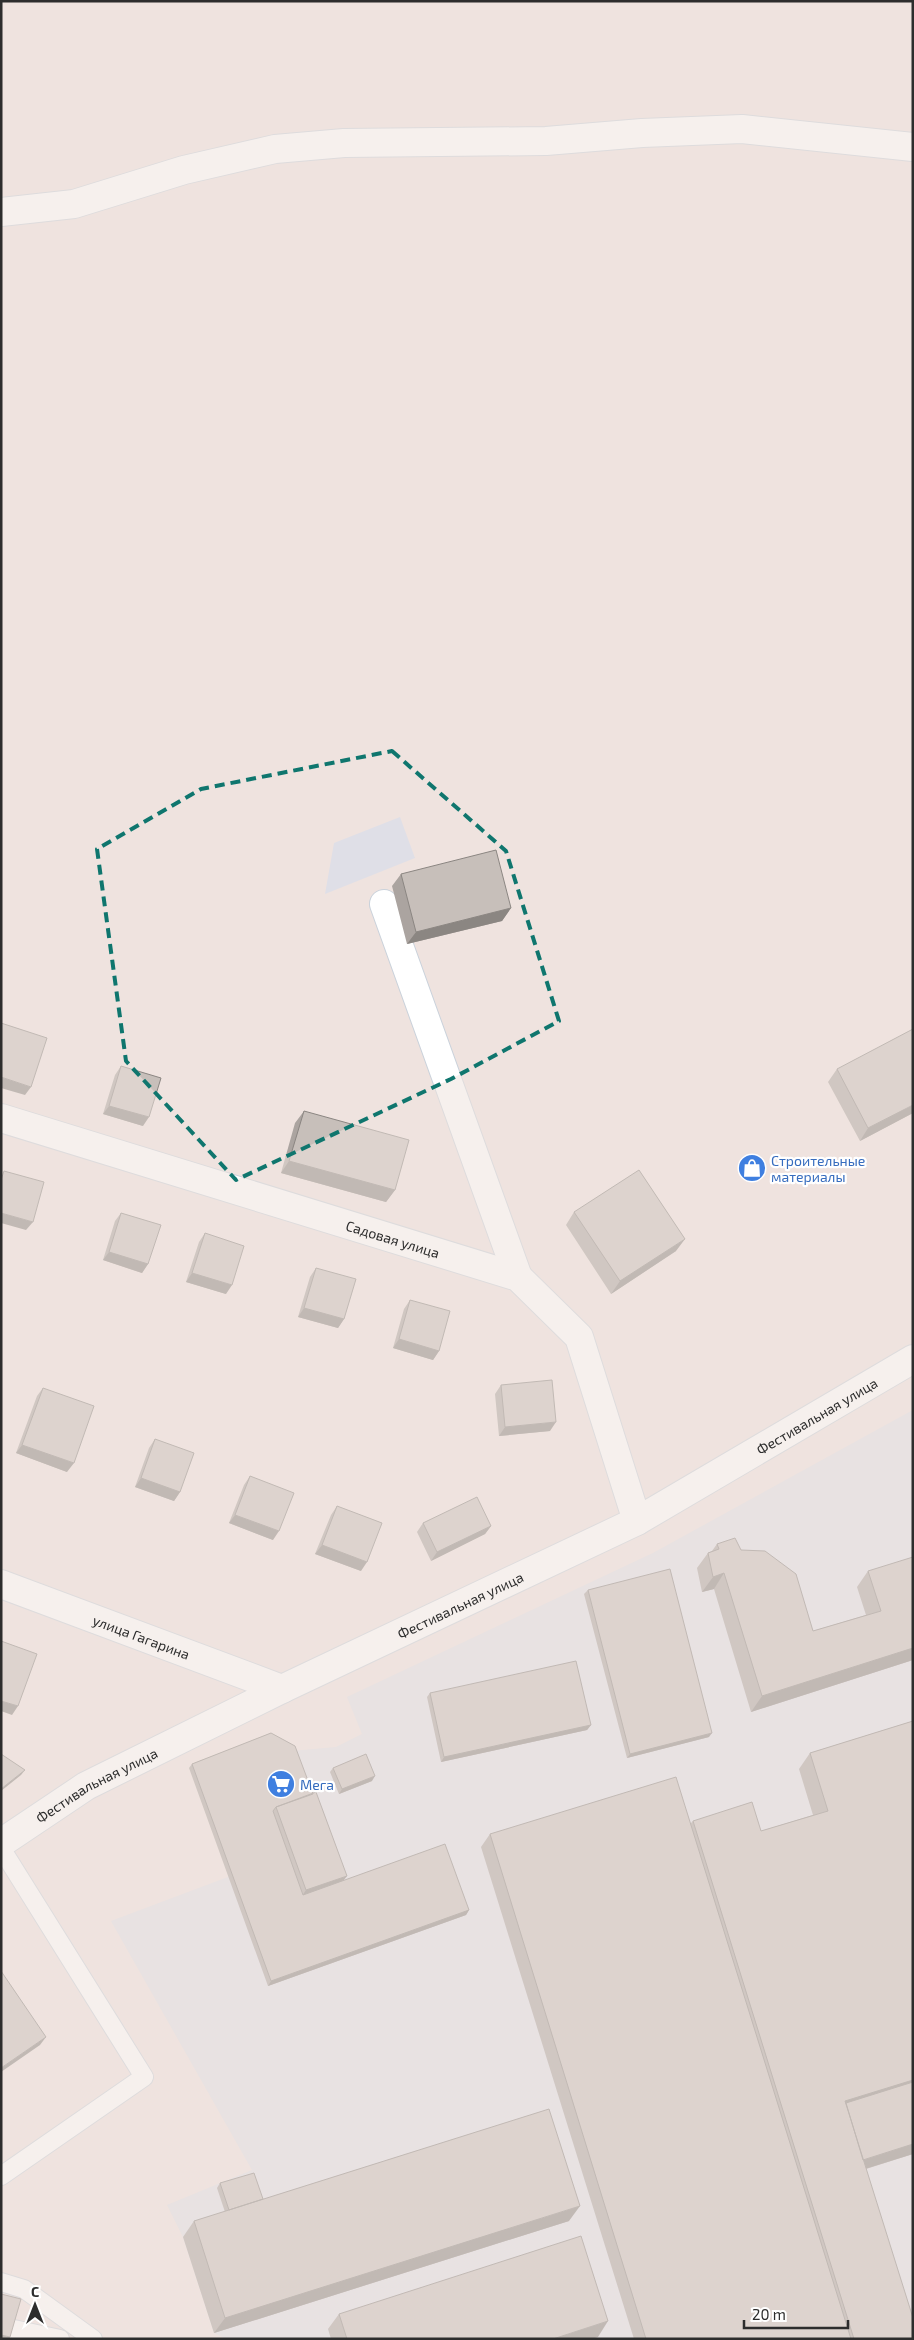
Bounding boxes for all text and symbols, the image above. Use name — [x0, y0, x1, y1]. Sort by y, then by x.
place label: Строительные материалы — [771, 1152, 865, 1185]
shop icon: Строительные материалы — [737, 1153, 767, 1183]
street label: Садовая улица — [344, 1216, 442, 1261]
street label: Фестивальная улица — [753, 1373, 880, 1458]
street label: Фестивальная улица — [394, 1568, 526, 1642]
street label: улица Гагарина — [91, 1611, 192, 1662]
street label: Фестивальная улица — [32, 1744, 160, 1826]
supermarket icon: Мега — [266, 1769, 296, 1799]
place label: Мега — [300, 1776, 334, 1793]
north arrow — [10, 2280, 60, 2330]
text: С — [31, 2283, 39, 2300]
scale bar — [744, 2298, 848, 2330]
text: 20 m — [752, 2305, 786, 2323]

